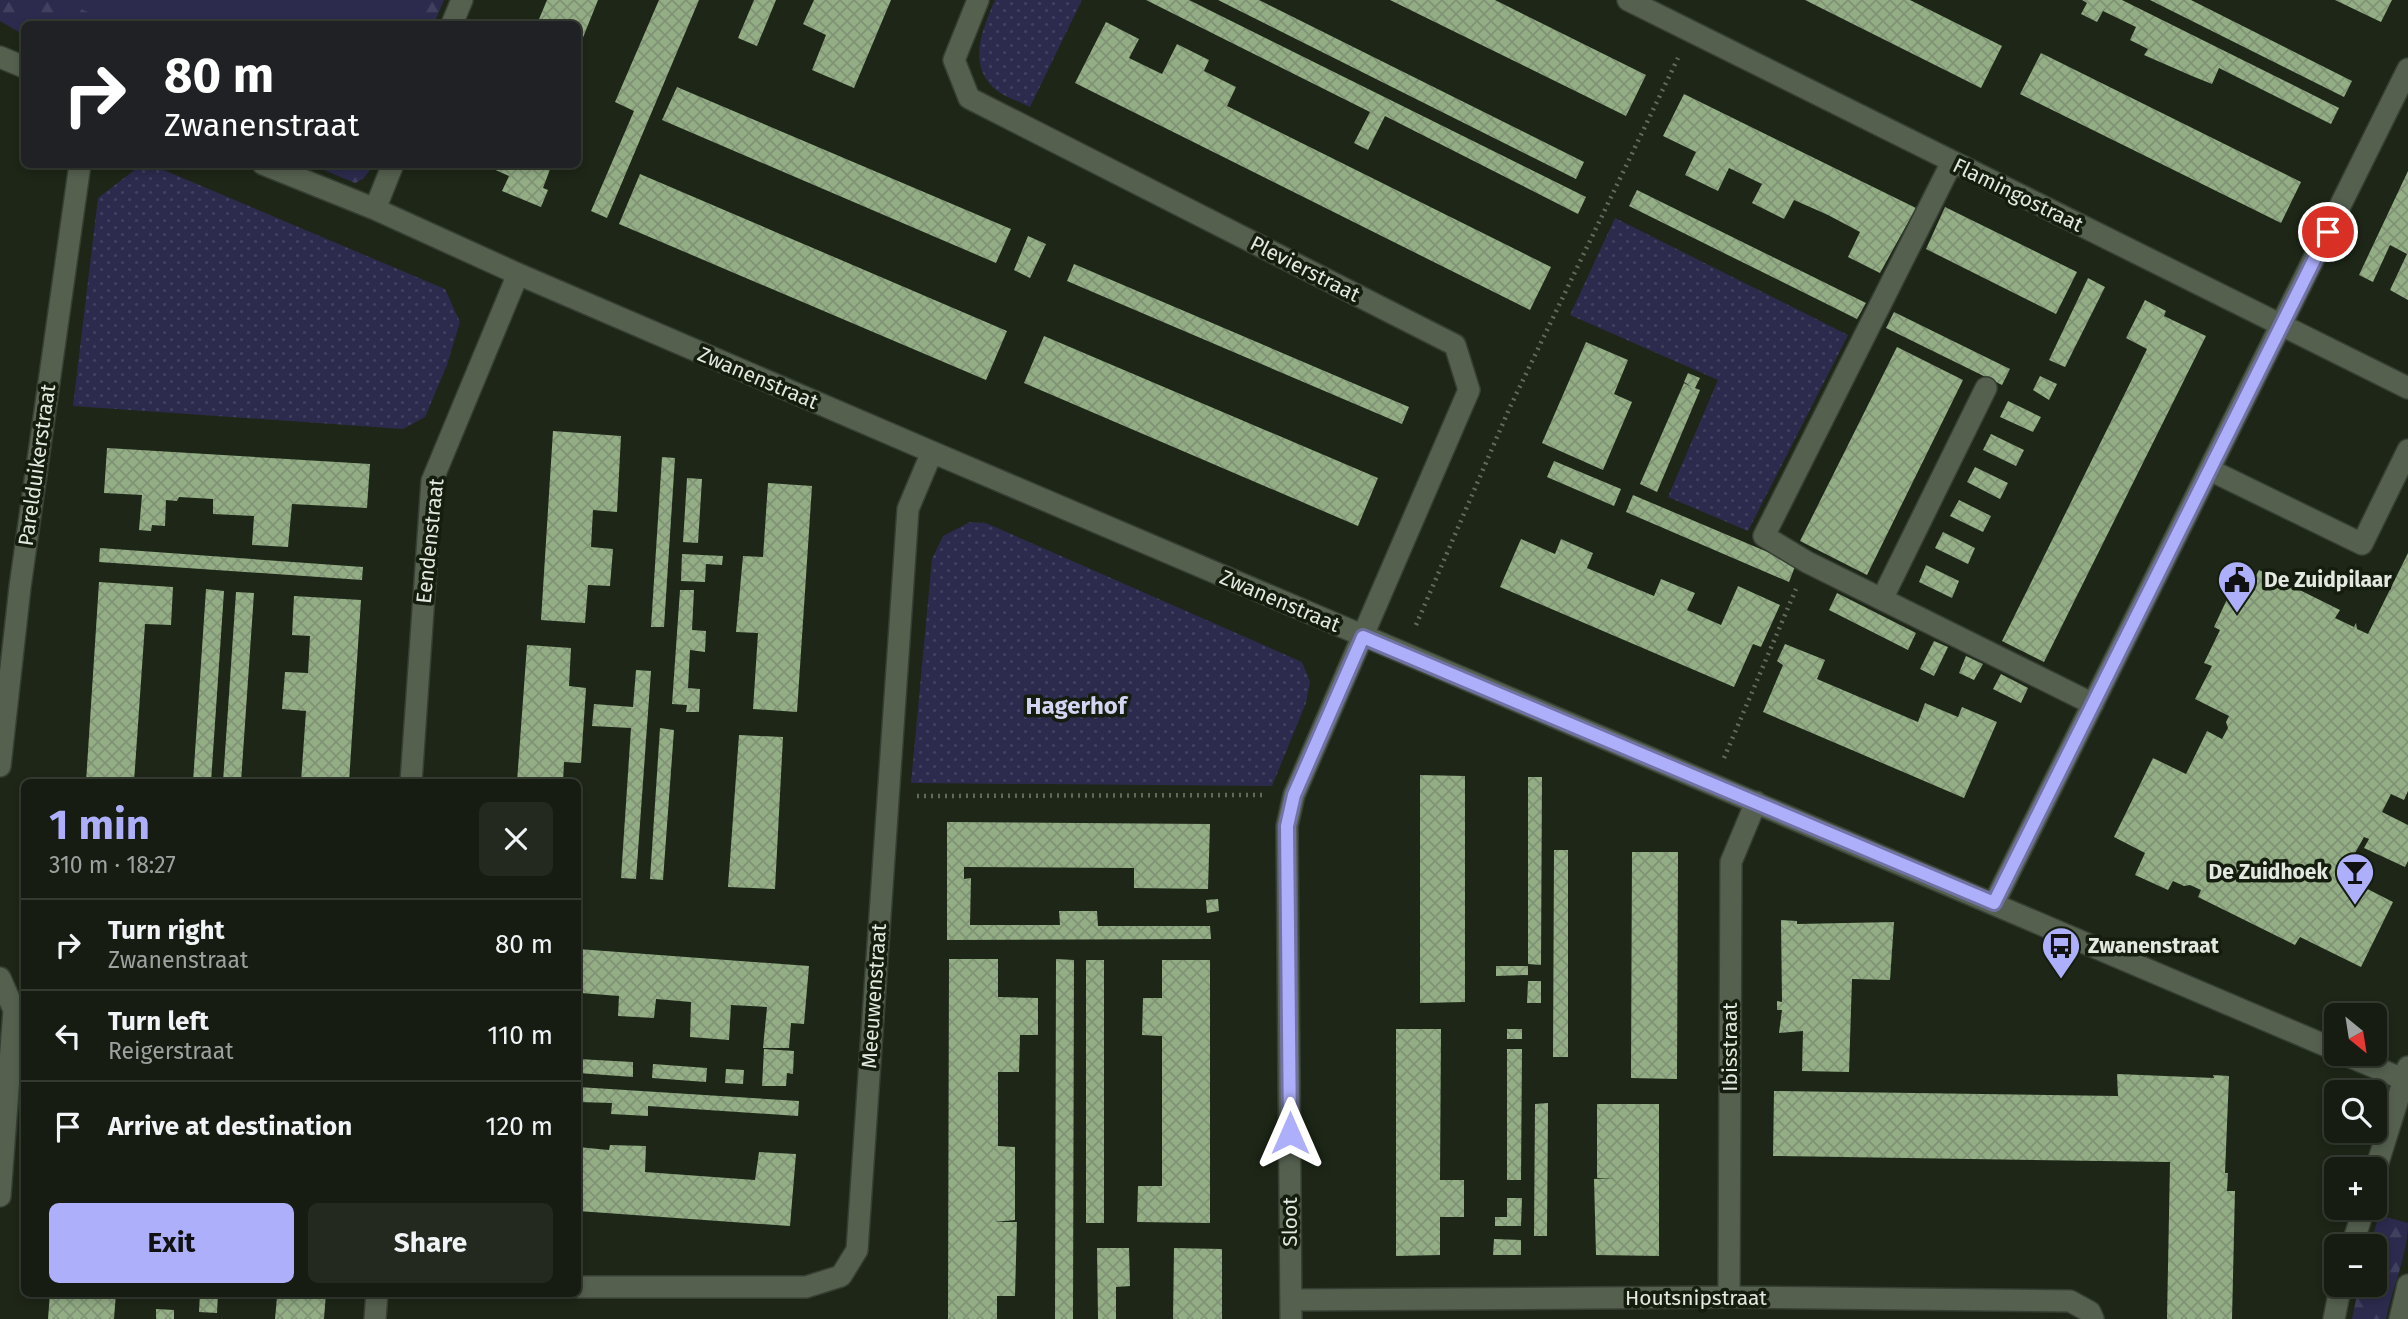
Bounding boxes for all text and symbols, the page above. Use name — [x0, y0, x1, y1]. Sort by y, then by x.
text: 80 m — [164, 46, 274, 105]
icon: right — [49, 49, 140, 140]
text: Zwanenstraat — [164, 106, 359, 144]
street label: Flamingostraat — [1949, 152, 2088, 238]
pin — [2298, 202, 2358, 262]
icon: arrive — [2309, 213, 2347, 251]
street label: Plevierstraat — [1246, 230, 1365, 308]
street label: Zwanenstraat — [694, 341, 822, 415]
street label: Parelduikerstraat — [13, 382, 61, 548]
street label: Eendenstraat — [410, 477, 450, 605]
public building icon: De Zuidpilaar — [2216, 559, 2258, 614]
street label: Zwanenstraat — [1216, 564, 1344, 638]
place label: De Zuidpilaar — [2264, 567, 2392, 593]
district label: Hagerhof — [1026, 692, 1129, 720]
text: 1 min — [49, 800, 150, 850]
button: close — [479, 802, 553, 876]
text: 310 m · 18:27 — [49, 851, 176, 879]
bar icon: De Zuidhoek — [2334, 851, 2376, 906]
place label: De Zuidhoek — [2209, 859, 2328, 885]
text: Turn right — [108, 915, 225, 946]
street label: Meeuwenstraat — [856, 922, 892, 1069]
bus stop icon: Zwanenstraat — [2040, 925, 2082, 980]
icon: right — [49, 926, 87, 964]
text: 80 m — [495, 929, 553, 960]
place label: Zwanenstraat — [2088, 933, 2220, 959]
text: Zwanenstraat — [108, 946, 248, 974]
street label: Ibisstraat — [1717, 1002, 1743, 1092]
north arrow — [2324, 1003, 2387, 1066]
map controls — [2324, 1003, 2387, 1297]
text: Turn left — [108, 1006, 209, 1037]
icon: left — [49, 1017, 87, 1055]
text: 110 m — [487, 1020, 553, 1051]
text: Reigerstraat — [108, 1037, 234, 1065]
button: search — [2324, 1080, 2387, 1143]
position arrow — [1253, 1096, 1327, 1170]
icon: arrive — [49, 1108, 87, 1146]
text: Arrive at destination — [108, 1111, 352, 1142]
text: 120 m — [485, 1111, 553, 1142]
button: + — [2324, 1157, 2387, 1220]
street label: Sloot — [1277, 1197, 1303, 1247]
button: Exit — [49, 1203, 294, 1283]
button: Share — [308, 1203, 553, 1283]
button: − — [2324, 1234, 2387, 1297]
street label: Houtsnipstraat — [1625, 1285, 1767, 1311]

